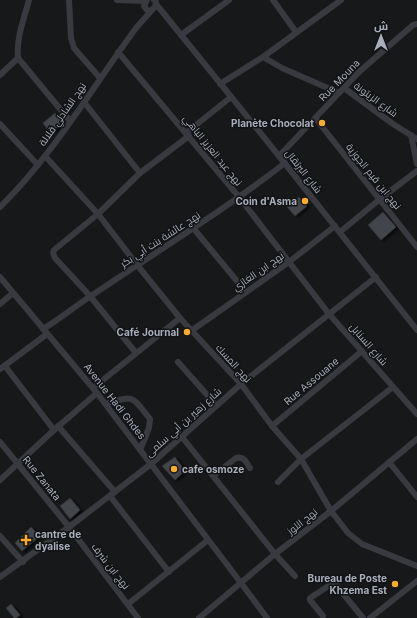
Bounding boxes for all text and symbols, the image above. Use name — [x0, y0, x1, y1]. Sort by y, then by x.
north arrow — [361, 16, 401, 56]
text: ش — [374, 19, 388, 33]
street label: Rue Mouna — [316, 57, 362, 103]
street label: شارع الزيتونة — [351, 79, 400, 120]
street label: نهج الشادلي قلالة — [36, 80, 90, 149]
street label: نهج عبد العزيز الباهي — [179, 112, 245, 189]
place label: Planète Chocolat — [231, 117, 314, 129]
marker: Planète Chocolat — [317, 118, 327, 128]
street label: نهج ابن قيم الجوزية — [342, 141, 404, 213]
street label: شارع البرتقال — [282, 147, 325, 196]
place label: Coin d'Asma — [235, 195, 297, 207]
marker: Coin d'Asma — [300, 196, 310, 206]
street label: نهج عائشة بنت أبي بكر — [117, 209, 203, 272]
street label: نهج ابن الغازي — [230, 249, 287, 295]
street label: شارع السنابل — [347, 321, 391, 368]
place label: Café Journal — [117, 326, 179, 338]
marker: Café Journal — [182, 327, 192, 337]
street label: نهج المسك — [213, 341, 254, 385]
street label: Rue Assouane — [281, 355, 341, 407]
street label: Avenue Hadi Ghdes — [82, 361, 148, 441]
street label: شارع زهير بن أبي سلمى — [143, 385, 225, 461]
street label: Rue Zanata — [21, 453, 63, 503]
place label: cafe osmoze — [182, 463, 244, 475]
marker: cafe osmoze — [169, 464, 179, 474]
street label: نهج اللوز — [284, 505, 320, 538]
place label: cantre de dyalise — [35, 528, 81, 553]
marker: cantre de dyalise — [20, 534, 32, 546]
street label: نهج ابن شرف — [89, 541, 133, 592]
place label: Bureau de Poste Khzema Est — [308, 572, 387, 596]
marker: Bureau de Poste Khzema Est — [390, 579, 400, 589]

